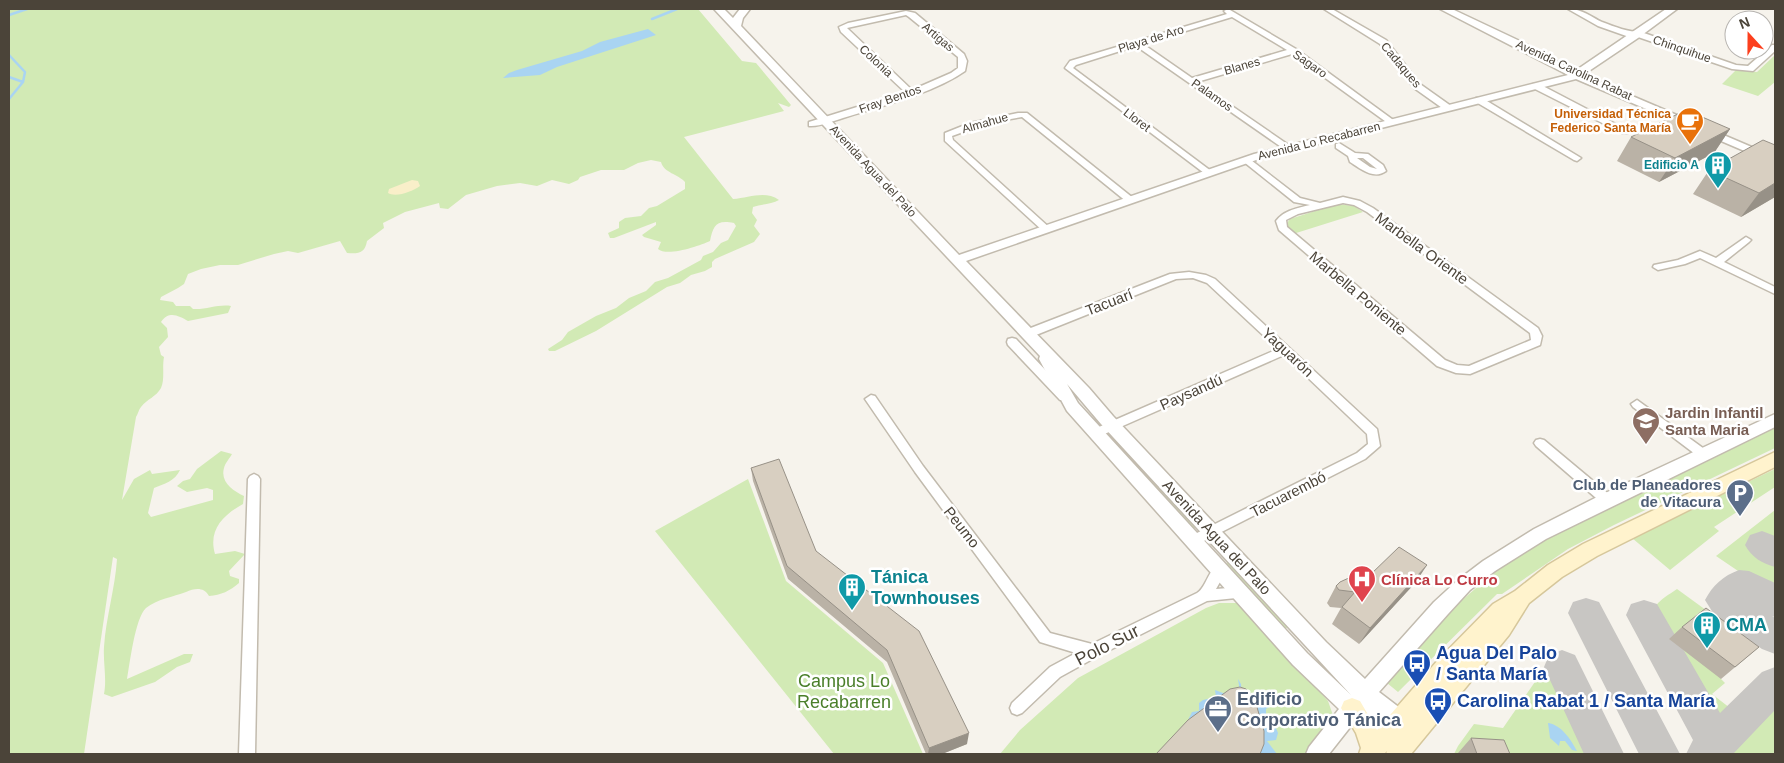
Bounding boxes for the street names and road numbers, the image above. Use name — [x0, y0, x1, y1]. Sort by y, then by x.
street label: Artigas — [919, 20, 957, 54]
street label: Playa de Aro — [1116, 22, 1186, 56]
street label: Chinquihue — [1651, 32, 1713, 66]
street label: Avenida Carolina Rabat — [1514, 37, 1635, 103]
street label: Cadaques — [1378, 40, 1424, 90]
street label: Colonia — [856, 42, 896, 80]
street label: Sagaro — [1290, 47, 1330, 81]
street label: Blanes — [1222, 54, 1262, 78]
street label: Palamos — [1189, 76, 1235, 114]
street label: Fray Bentos — [857, 82, 923, 116]
street label: Lloret — [1121, 105, 1154, 135]
street label: Almahue — [960, 110, 1010, 136]
street label: Avenida Lo Recabarren — [1256, 119, 1382, 163]
street label: Avenida Agua del Palo — [827, 122, 919, 220]
street label: Marbella Oriente — [1372, 209, 1472, 287]
street label: Marbella Poniente — [1306, 248, 1410, 338]
street label: Tacuarí — [1083, 285, 1136, 319]
street label: Yaguarón — [1259, 324, 1317, 380]
street label: Paysandú — [1157, 371, 1225, 413]
street label: Tacuarembó — [1247, 468, 1329, 520]
street label: Avenida Agua del Palo — [1159, 476, 1275, 598]
street label: Peumo — [941, 503, 983, 551]
street label: Polo Sur — [1072, 620, 1142, 670]

